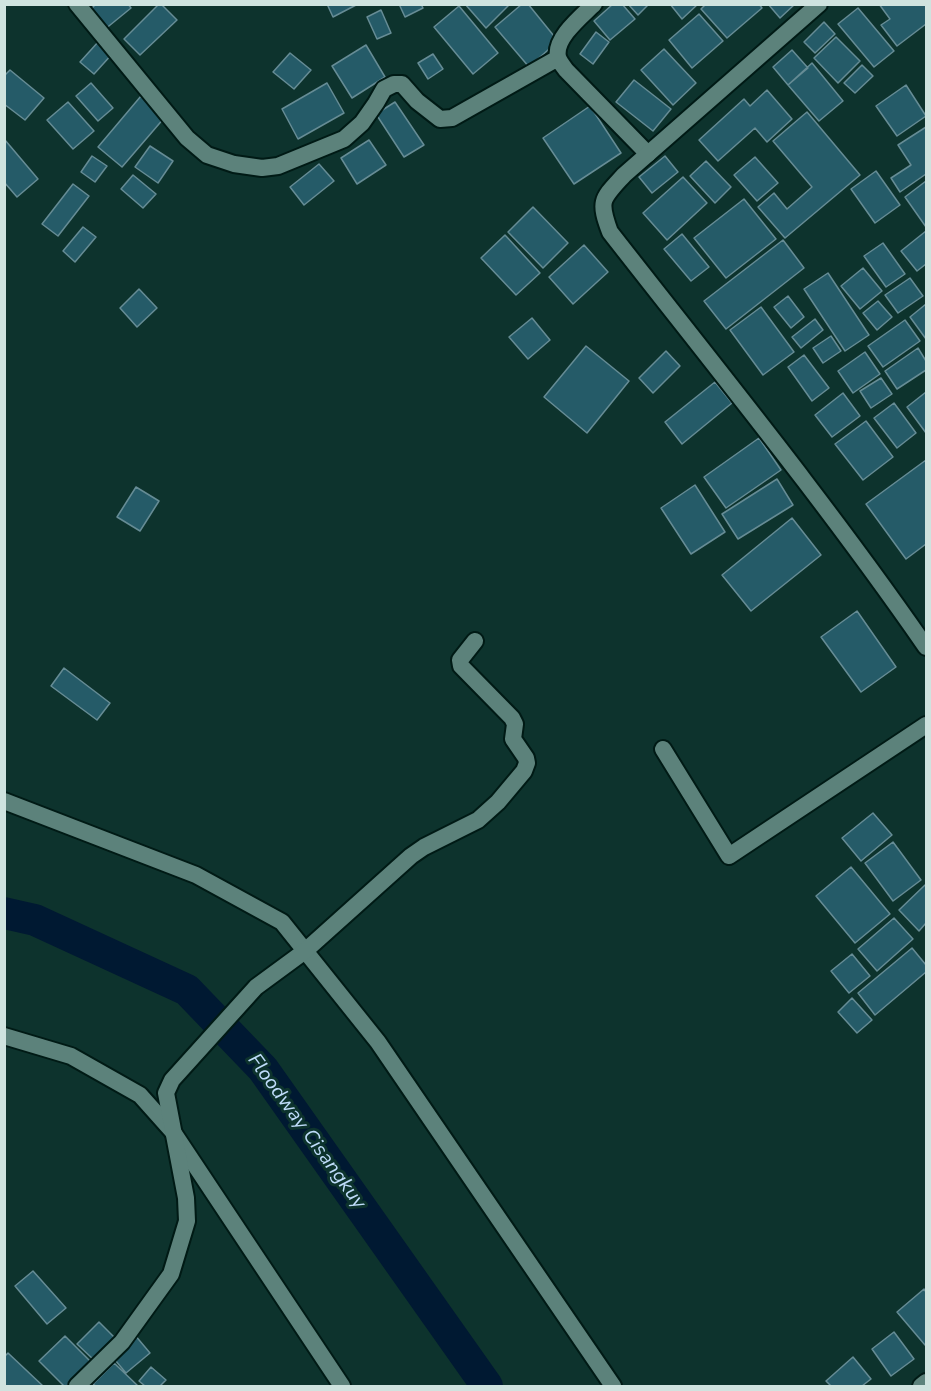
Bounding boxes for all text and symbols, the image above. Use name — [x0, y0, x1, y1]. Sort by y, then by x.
water label: Floodway Cisangkuy — [242, 1050, 370, 1214]

